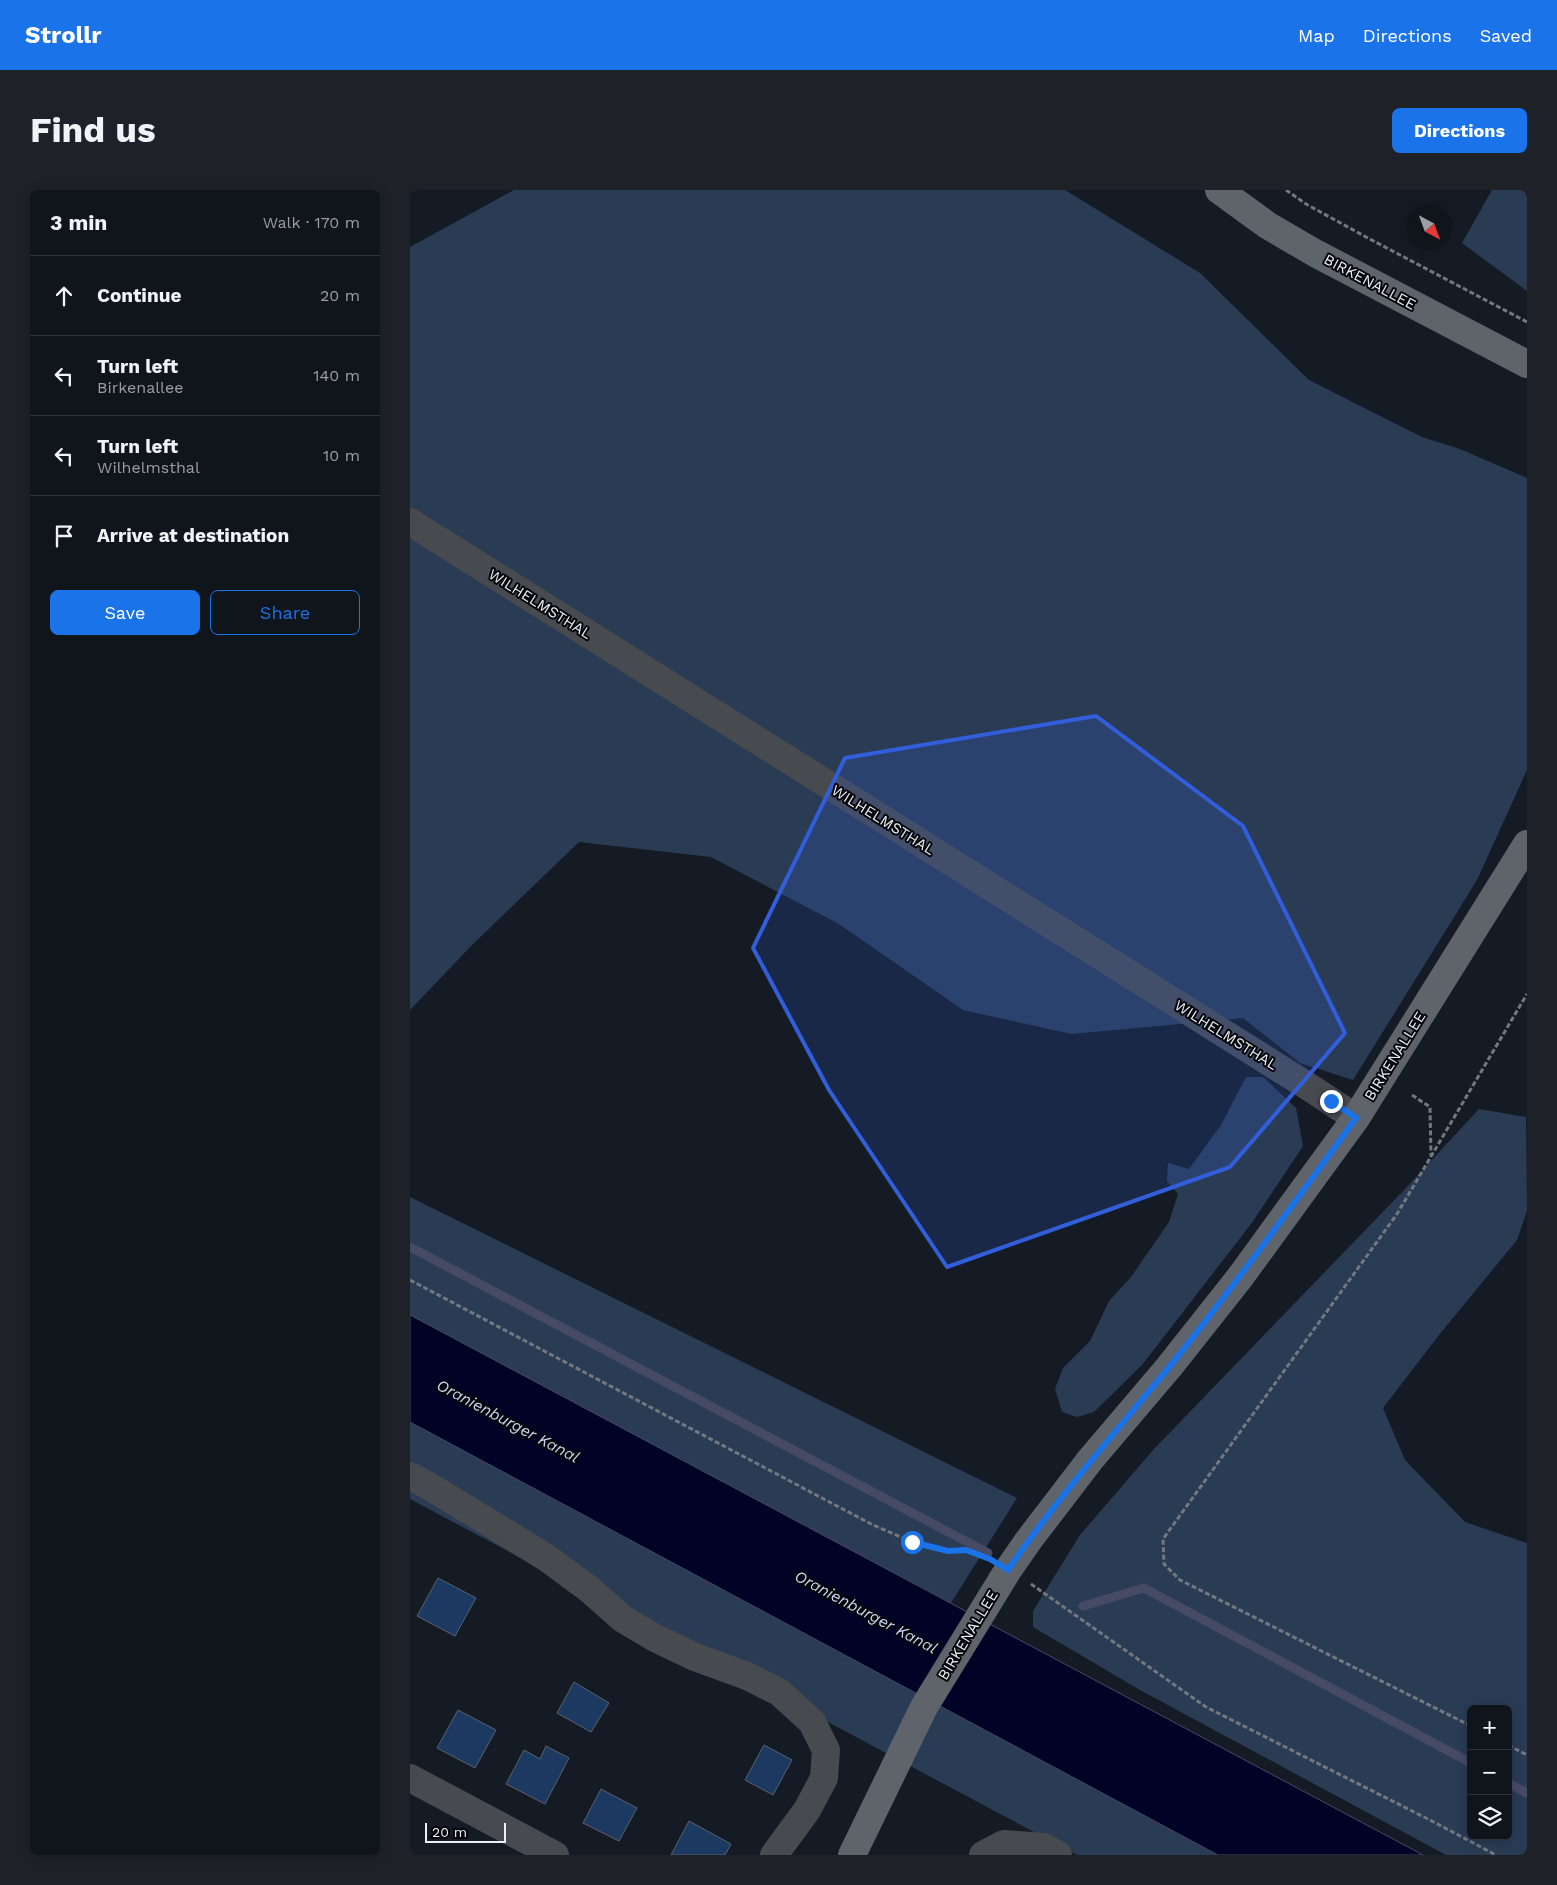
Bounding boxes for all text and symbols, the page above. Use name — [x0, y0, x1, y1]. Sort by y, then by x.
text: Strollr — [25, 21, 102, 49]
text: Map — [1298, 25, 1335, 46]
text: Directions — [1363, 25, 1452, 46]
text: Saved — [1480, 25, 1532, 46]
button: Directions — [1392, 108, 1527, 153]
text: Find us — [30, 109, 156, 151]
north arrow — [1407, 205, 1452, 250]
text: 3 min — [50, 210, 107, 235]
text: Walk · 170 m — [263, 213, 360, 232]
street label: BIRKENALLEE — [1321, 250, 1419, 314]
icon: ahead — [50, 282, 78, 310]
text: Continue — [97, 284, 181, 307]
text: 20 m — [320, 286, 360, 305]
text: Turn left — [97, 355, 178, 378]
icon: left — [50, 362, 78, 390]
text: 140 m — [313, 366, 360, 385]
text: Birkenallee — [97, 378, 183, 397]
text: Turn left — [97, 435, 178, 458]
icon: left — [50, 442, 78, 470]
text: 10 m — [323, 446, 360, 465]
text: Wilhelmsthal — [97, 458, 200, 477]
icon: arrive — [50, 522, 78, 550]
text: Arrive at destination — [97, 524, 289, 547]
street label: WILHELMSTHAL — [485, 565, 595, 643]
button: Save — [50, 590, 200, 635]
button: Share — [210, 590, 360, 635]
street label: WILHELMSTHAL — [828, 781, 938, 859]
street label: WILHELMSTHAL — [1171, 996, 1281, 1074]
street label: BIRKENALLEE — [1360, 1008, 1430, 1104]
route end — [1320, 1090, 1343, 1113]
water label: Oranienburger Kanal — [433, 1375, 583, 1467]
route start — [901, 1531, 924, 1554]
water label: Oranienburger Kanal — [791, 1566, 941, 1658]
street label: BIRKENALLEE — [934, 1587, 1002, 1683]
map controls — [1467, 1705, 1512, 1840]
button: + — [1467, 1705, 1512, 1750]
button: − — [1467, 1750, 1512, 1795]
button: layers — [1467, 1795, 1512, 1840]
scale bar — [425, 1820, 506, 1843]
text: 20 m — [432, 1824, 467, 1840]

